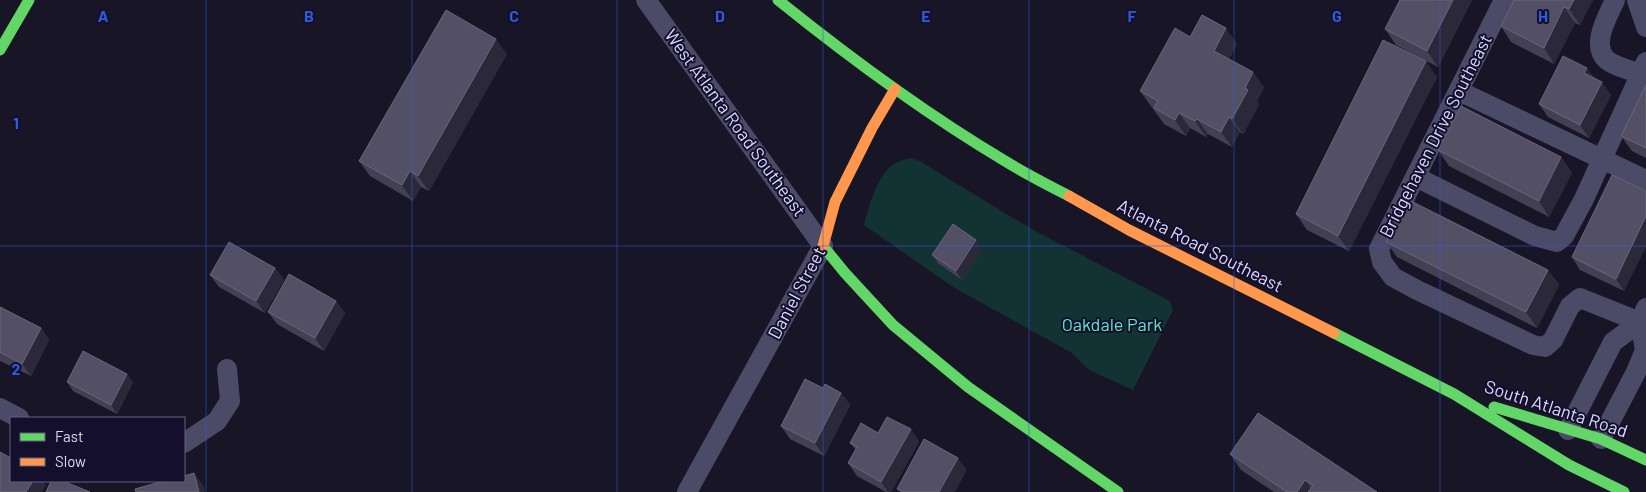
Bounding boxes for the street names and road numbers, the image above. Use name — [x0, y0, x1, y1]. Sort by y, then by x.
street label: West Atlanta Road Southeast — [660, 24, 811, 220]
street label: Bridgehaven Drive Southeast — [1374, 30, 1496, 241]
street label: Atlanta Road Southeast — [1114, 194, 1287, 296]
street label: Daniel Street — [763, 243, 830, 342]
street label: South Atlanta Road — [1482, 375, 1631, 442]

